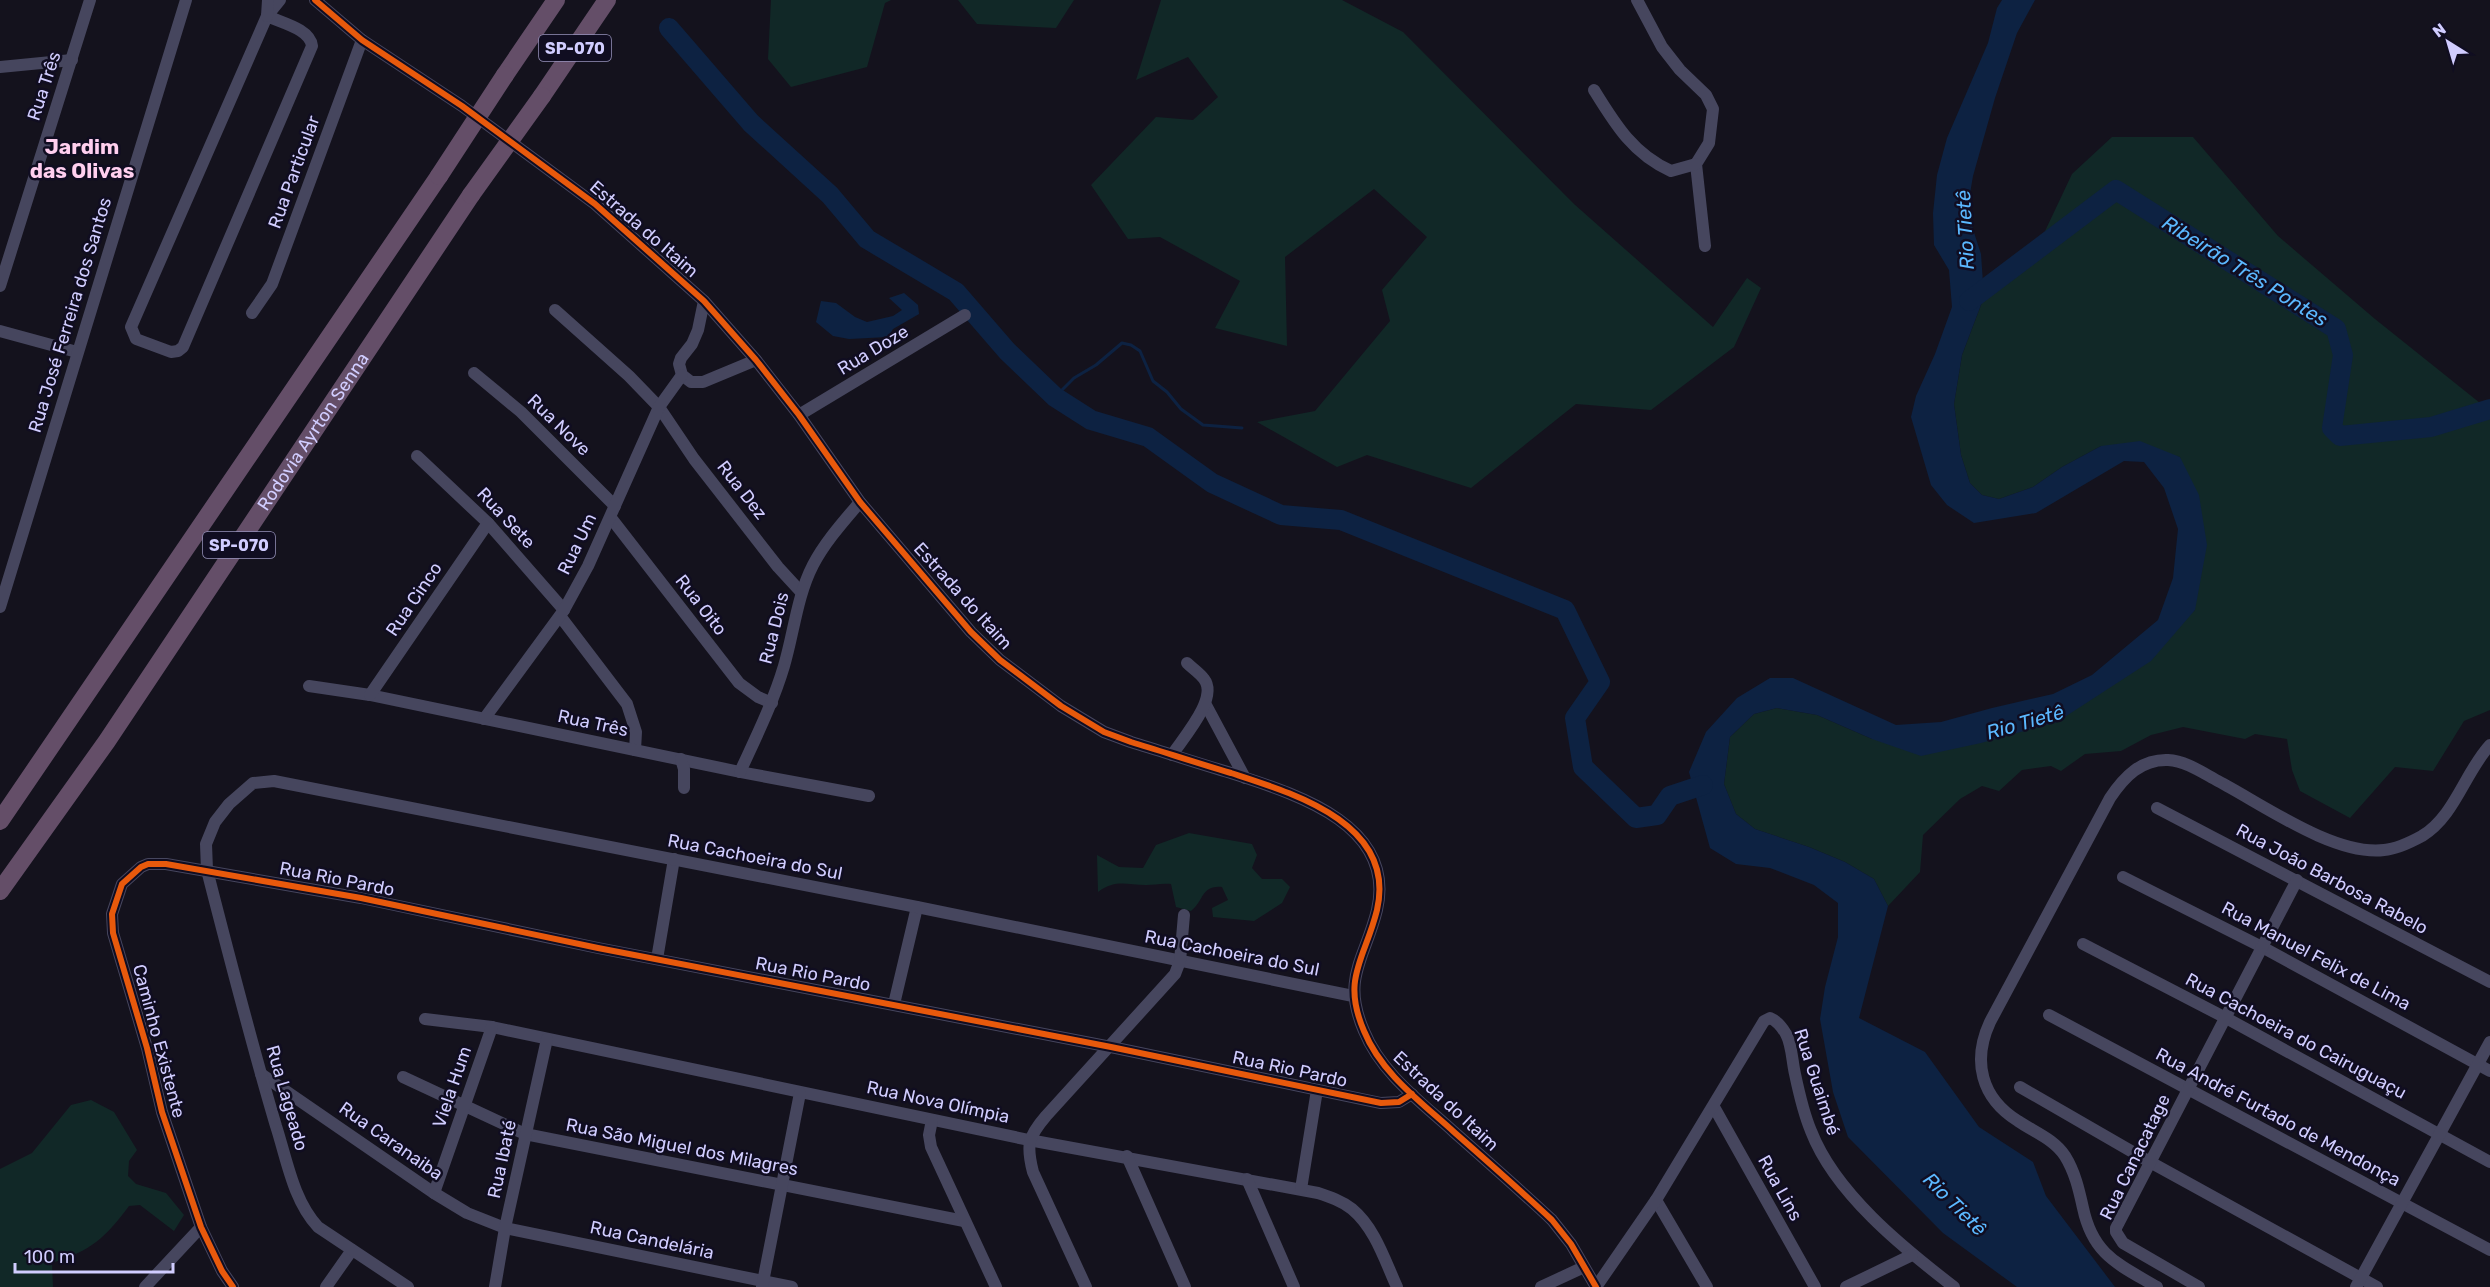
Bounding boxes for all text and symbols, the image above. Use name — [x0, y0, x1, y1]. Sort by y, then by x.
north arrow — [2418, 12, 2478, 72]
text: N — [2429, 19, 2450, 41]
road number: SP-070 — [539, 35, 611, 61]
street label: Rua Três — [23, 49, 65, 123]
street label: Rua Particular — [263, 112, 325, 231]
district label: Jardim das Olivas — [30, 134, 134, 183]
street label: Estrada do Itaim — [585, 176, 703, 282]
water label: Rio Tietê — [1951, 190, 1979, 270]
street label: Rua José Ferreira dos Santos — [24, 195, 116, 435]
water label: Ribeirão Três Pontes — [2158, 210, 2332, 332]
street label: Rua Doze — [834, 320, 912, 380]
street label: Rodovia Ayrton Senna — [253, 349, 374, 515]
street label: Rua Nove — [523, 390, 595, 460]
street label: Rua Dez — [712, 456, 772, 524]
street label: Rua Sete — [472, 483, 540, 553]
street label: Rua Um — [553, 510, 601, 578]
road number: SP-070 — [203, 532, 275, 558]
street label: Estrada do Itaim — [909, 538, 1017, 654]
street label: Rua Cinco — [381, 558, 447, 640]
street label: Rua Oito — [671, 570, 731, 640]
street label: Rua Dois — [754, 590, 794, 666]
water label: Rio Tietê — [1983, 699, 2067, 745]
street label: Rua Três — [556, 705, 630, 741]
street label: Rua João Barbosa Rabelo — [2232, 819, 2432, 939]
street label: Rua Cachoeira do Sul — [666, 829, 844, 885]
street label: Rua Rio Pardo — [278, 857, 396, 901]
street label: Rua Manuel Felix de Lima — [2218, 897, 2414, 1015]
street label: Rua Cachoeira do Sul — [1143, 925, 1321, 981]
street label: Rua Rio Pardo — [754, 952, 872, 996]
street label: Caminho Existente — [128, 962, 190, 1120]
street label: Rua Cachoeira do Cairuguaçu — [2182, 968, 2410, 1104]
street label: Rua Guaimbé — [1789, 1026, 1845, 1138]
street label: Rua Lageado — [261, 1043, 313, 1153]
street label: Viela Hum — [428, 1043, 476, 1131]
street label: Rua André Furtado de Mendonça — [2152, 1043, 2404, 1191]
street label: Rua Rio Pardo — [1231, 1046, 1349, 1092]
street label: Estrada do Itaim — [1389, 1046, 1503, 1156]
street label: Rua Nova Olímpia — [865, 1076, 1011, 1128]
street label: Rua Canacatage — [2095, 1090, 2175, 1224]
street label: Rua Caranaiba — [335, 1097, 447, 1185]
street label: Rua São Miguel dos Milagres — [564, 1114, 800, 1180]
street label: Rua Ibaté — [483, 1118, 521, 1200]
street label: Rua Lins — [1753, 1151, 1807, 1225]
water label: Rio Tietê — [1918, 1167, 1992, 1241]
street label: Rua Candelária — [588, 1216, 716, 1264]
scale bar — [15, 1236, 172, 1274]
text: 100 m — [24, 1246, 75, 1268]

